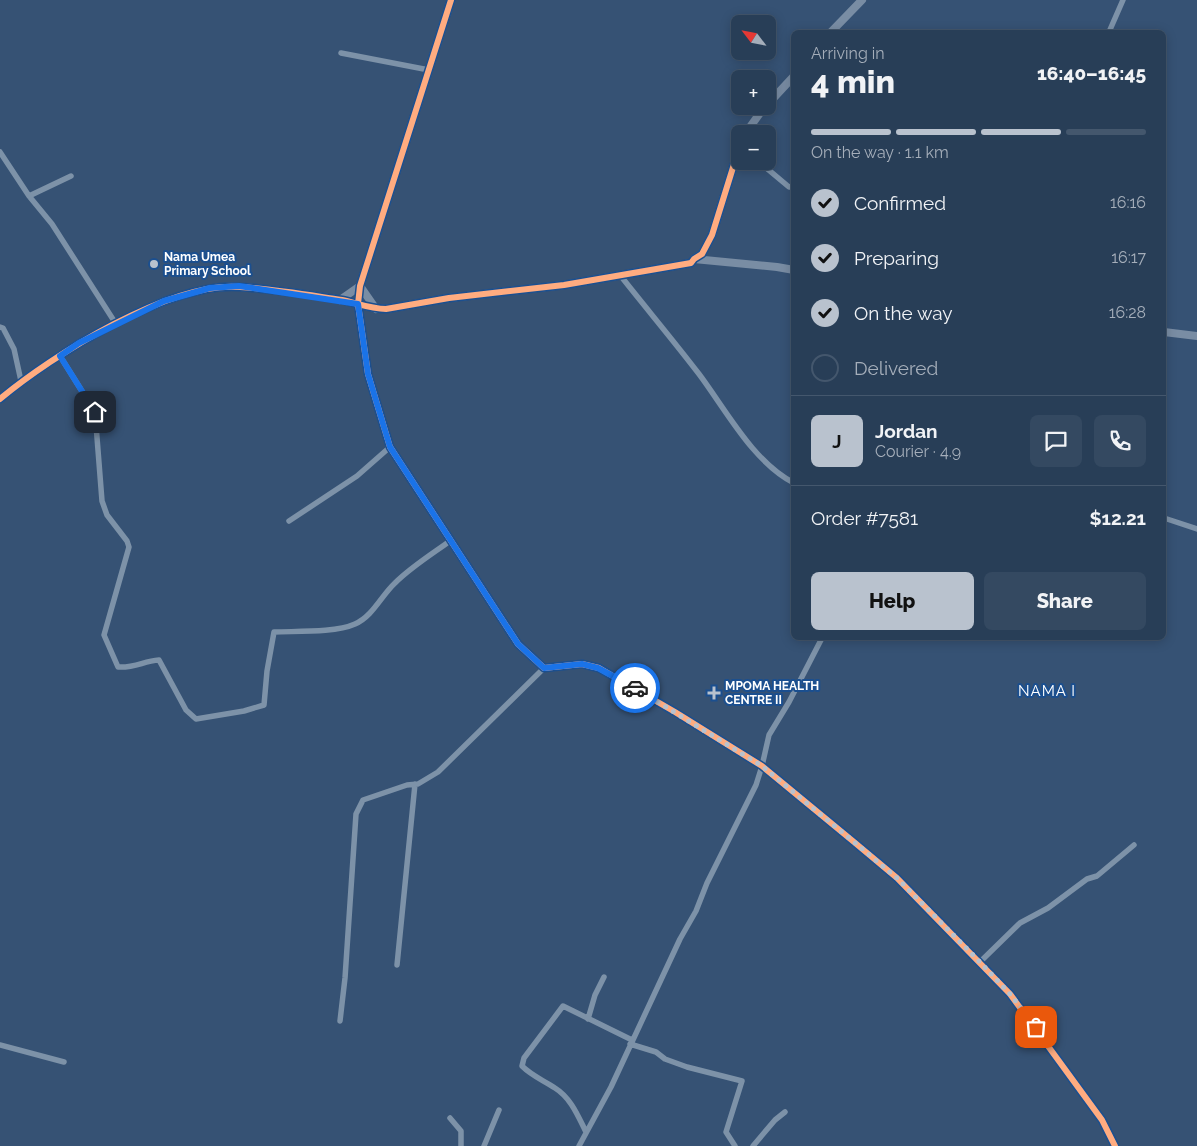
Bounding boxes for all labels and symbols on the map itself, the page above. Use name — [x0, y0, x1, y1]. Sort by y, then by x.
north arrow — [731, 15, 776, 60]
place label: Nama Umea Primary School — [164, 250, 251, 278]
marker: Nama Umea Primary School — [148, 258, 160, 270]
pin — [74, 391, 116, 433]
courier — [610, 663, 660, 713]
place label: MPOMA HEALTH CENTRE II — [725, 679, 819, 707]
district label: NAMA I — [1018, 682, 1076, 700]
marker: MPOMA HEALTH CENTRE II — [707, 686, 721, 700]
pin — [1015, 1006, 1057, 1048]

